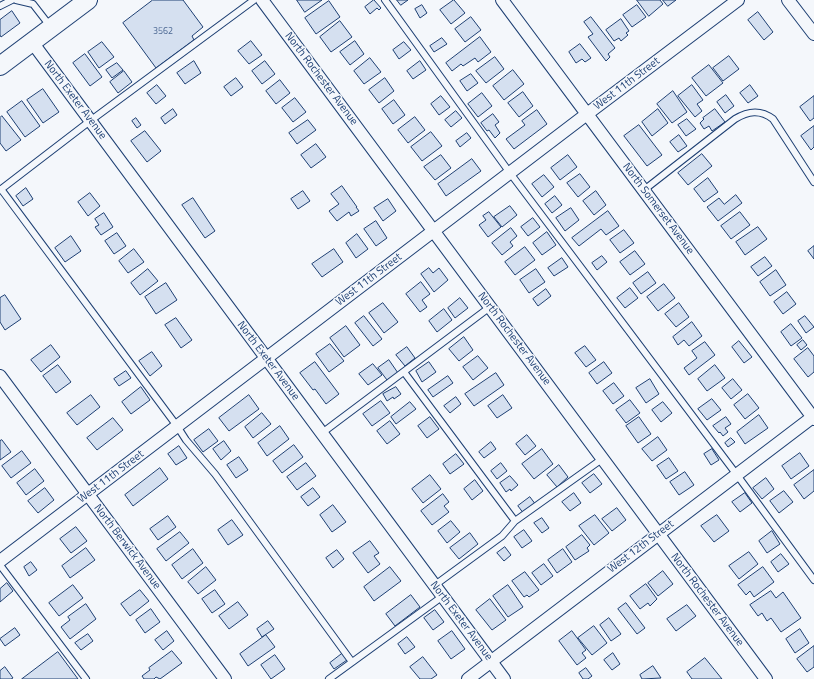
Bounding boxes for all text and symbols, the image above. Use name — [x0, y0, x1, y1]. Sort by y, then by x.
house number: 3562 — [153, 27, 173, 37]
street label: North Rochester Avenue — [282, 30, 360, 128]
street label: West 11th Street — [591, 55, 663, 113]
street label: North Exeter Avenue — [41, 58, 109, 142]
street label: North Somerset Avenue — [619, 161, 697, 257]
street label: West 11th Street — [333, 251, 405, 309]
street label: North Rochester Avenue — [475, 290, 553, 388]
street label: North Exeter Avenue — [234, 319, 302, 403]
street label: West 11th Street — [75, 448, 147, 506]
street label: North Berwick Avenue — [91, 502, 163, 592]
street label: West 12th Street — [605, 518, 677, 576]
street label: North Rochester Avenue — [668, 551, 746, 649]
street label: North Exeter Avenue — [427, 579, 495, 663]

